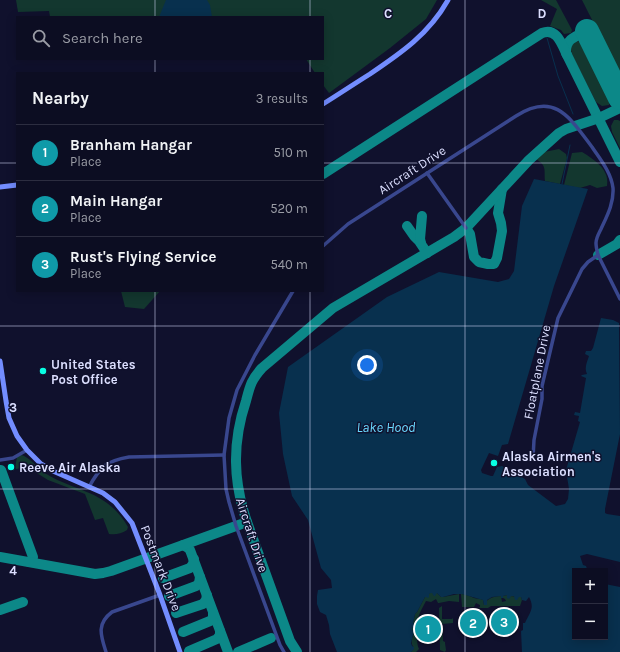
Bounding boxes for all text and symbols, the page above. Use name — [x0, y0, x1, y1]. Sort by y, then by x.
text: C — [384, 6, 392, 21]
text: D — [538, 6, 547, 21]
search box — [16, 16, 324, 60]
icon: search — [30, 27, 52, 49]
text: Search here — [62, 29, 143, 47]
text: Nearby — [32, 88, 89, 108]
text: 3 results — [256, 91, 308, 106]
text: Branham Hangar — [70, 136, 192, 154]
street label: Aircraft Drive — [375, 142, 449, 197]
text: 1 — [43, 145, 47, 160]
text: 510 m — [273, 145, 308, 160]
text: Place — [70, 154, 101, 169]
text: Main Hangar — [70, 192, 162, 210]
text: 2 — [41, 201, 49, 216]
text: 520 m — [270, 201, 308, 216]
text: Place — [70, 210, 101, 225]
text: Rust's Flying Service — [70, 248, 216, 266]
text: 3 — [41, 257, 49, 272]
text: 540 m — [270, 257, 308, 272]
text: Place — [70, 266, 101, 281]
street label: Floatplane Drive — [520, 323, 554, 421]
your location — [357, 355, 377, 375]
place label: United States Post Office — [51, 357, 136, 387]
marker: United States Post Office — [38, 366, 48, 376]
text: 3 — [9, 400, 17, 415]
water label: Lake Hood — [356, 419, 416, 436]
place label: Alaska Airmen's Association — [502, 449, 601, 479]
marker: Alaska Airmen's Association — [489, 458, 499, 468]
place label: Reeve Air Alaska — [19, 460, 121, 475]
marker: Reeve Air Alaska — [6, 462, 16, 472]
street label: Aircraft Drive — [233, 496, 271, 574]
street label: Postmark Drive — [138, 523, 184, 613]
text: 4 — [9, 563, 17, 578]
map controls — [572, 568, 608, 640]
button: + — [572, 568, 608, 604]
button: − — [572, 604, 608, 640]
pin: 3 — [491, 607, 517, 637]
pin: 2 — [460, 608, 486, 638]
pin: 1 — [415, 614, 441, 644]

